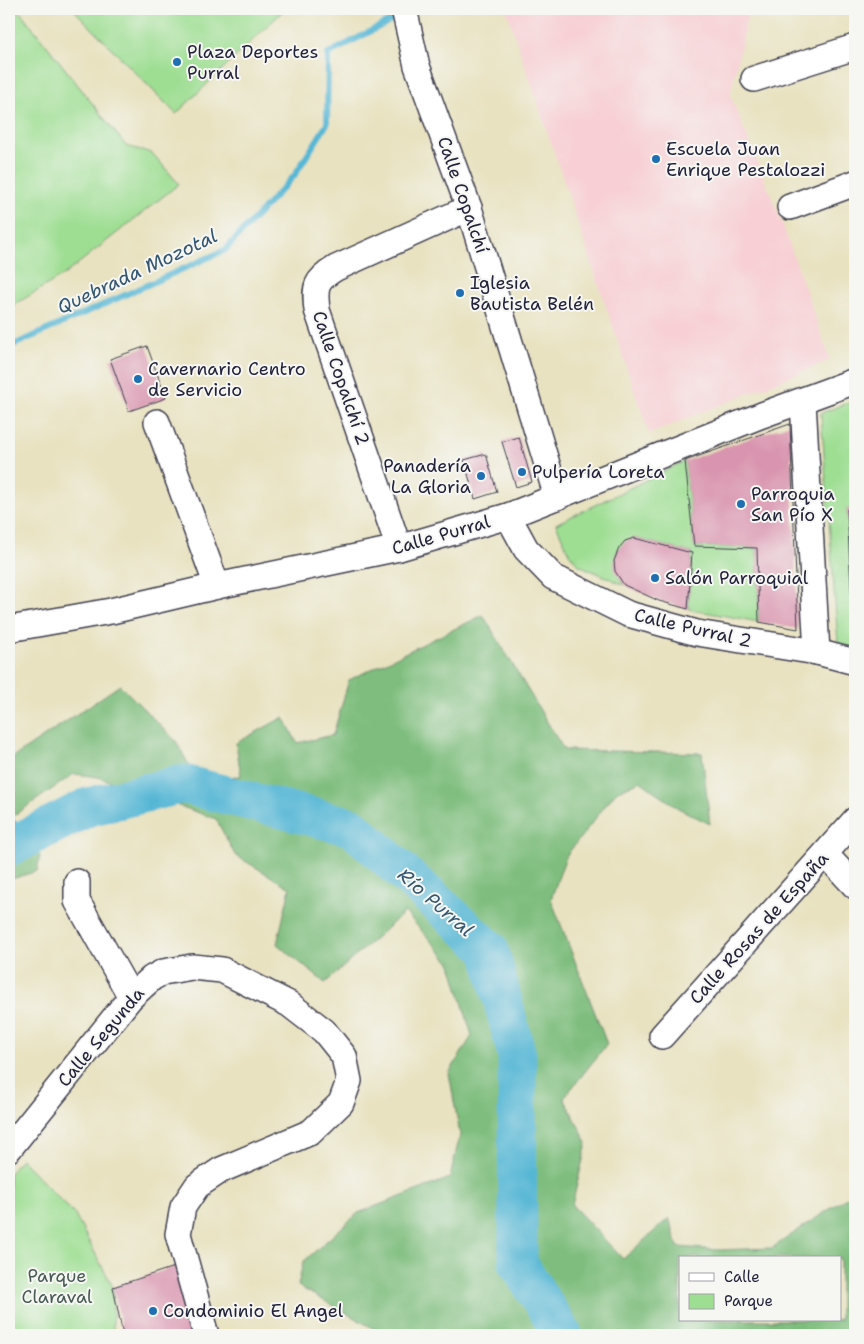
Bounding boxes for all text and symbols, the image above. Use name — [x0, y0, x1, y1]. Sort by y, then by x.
place label: Plaza Deportes Purral — [187, 40, 318, 85]
marker: Plaza Deportes Purral — [171, 56, 183, 68]
street label: Calle Copalchí — [432, 133, 494, 257]
place label: Escuela Juan Enrique Pestalozzi — [666, 137, 825, 182]
marker: Escuela Juan Enrique Pestalozzi — [650, 153, 662, 165]
water label: Quebrada Mozotal — [53, 223, 221, 320]
place label: Iglesia Bautista Belén — [470, 271, 594, 316]
marker: Iglesia Bautista Belén — [454, 287, 466, 299]
street label: Calle Copalchí 2 — [307, 308, 375, 448]
place label: Cavernario Centro de Servicio — [148, 357, 306, 402]
marker: Cavernario Centro de Servicio — [132, 373, 144, 385]
place label: Panadería La Gloria — [383, 454, 471, 499]
place label: Pulpería Loreta — [532, 460, 664, 484]
marker: Pulpería Loreta — [516, 466, 528, 478]
marker: Panadería La Gloria — [475, 470, 487, 482]
place label: Parroquia San Pío X — [751, 482, 835, 527]
marker: Parroquia San Pío X — [735, 498, 747, 510]
street label: Calle Purral — [389, 509, 494, 560]
place label: Salón Parroquial — [665, 566, 809, 590]
marker: Salón Parroquial — [649, 572, 661, 584]
street label: Calle Purral 2 — [632, 603, 754, 653]
street label: Calle Rosas de España — [684, 847, 834, 1009]
water label: Río Purral — [392, 863, 479, 942]
street label: Calle Segunda — [52, 982, 150, 1092]
legend — [679, 1256, 842, 1322]
park label: Parque Claraval — [22, 1264, 93, 1309]
text: Calle — [724, 1267, 760, 1287]
text: Parque — [724, 1291, 773, 1311]
place label: Condominio El Angel — [163, 1299, 344, 1323]
marker: Condominio El Angel — [147, 1305, 159, 1317]

